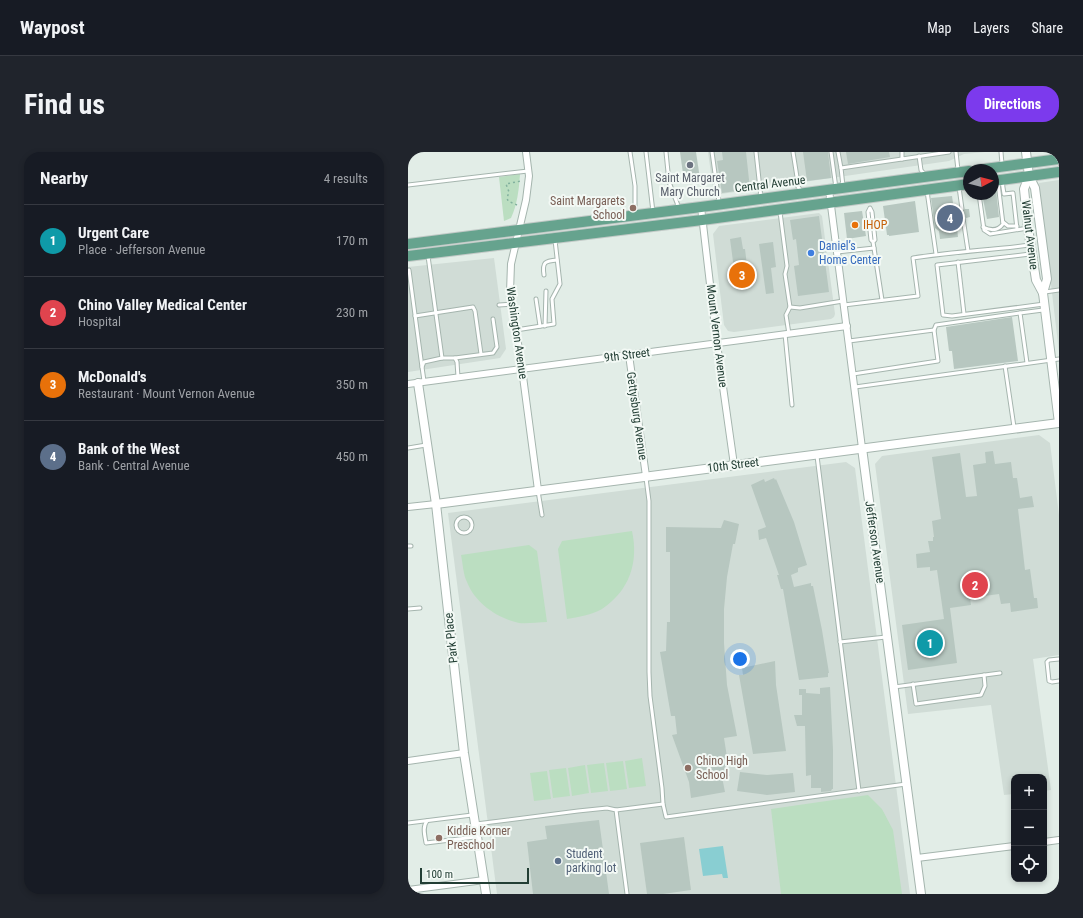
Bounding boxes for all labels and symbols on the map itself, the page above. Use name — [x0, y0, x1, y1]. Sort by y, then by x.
marker: Saint Margaret Mary Church — [685, 160, 695, 170]
north arrow — [963, 164, 999, 200]
place label: Saint Margaret Mary Church — [655, 171, 725, 199]
street label: Central Avenue — [734, 173, 806, 195]
place label: Saint Margarets School — [550, 194, 625, 222]
street label: Walnut Avenue — [1019, 199, 1041, 271]
marker: Saint Margarets School — [628, 203, 638, 213]
pin: 4 — [937, 203, 963, 233]
place label: IHOP — [863, 218, 888, 232]
marker: IHOP — [850, 220, 860, 230]
place label: Daniel’s Home Center — [819, 239, 881, 267]
marker: Daniel’s Home Center — [806, 248, 816, 258]
pin: 3 — [729, 260, 755, 290]
street label: Mount Vernon Avenue — [704, 284, 730, 389]
street label: Washington Avenue — [504, 286, 530, 380]
street label: 9th Street — [603, 345, 651, 365]
street label: Gettysburg Avenue — [624, 371, 650, 461]
street label: 10th Street — [706, 455, 760, 475]
street label: Jefferson Avenue — [862, 500, 888, 584]
pin: 2 — [962, 570, 988, 600]
street label: Park Place — [441, 612, 461, 664]
pin: 1 — [917, 628, 943, 658]
your location — [730, 649, 750, 669]
place label: Chino High School — [696, 754, 748, 782]
marker: Chino High School — [683, 763, 693, 773]
place label: Kiddie Korner Preschool — [447, 824, 511, 852]
marker: Kiddie Korner Preschool — [434, 833, 444, 843]
place label: Student parking lot — [566, 847, 617, 875]
marker: Student parking lot — [553, 856, 563, 866]
scale bar — [420, 866, 529, 885]

